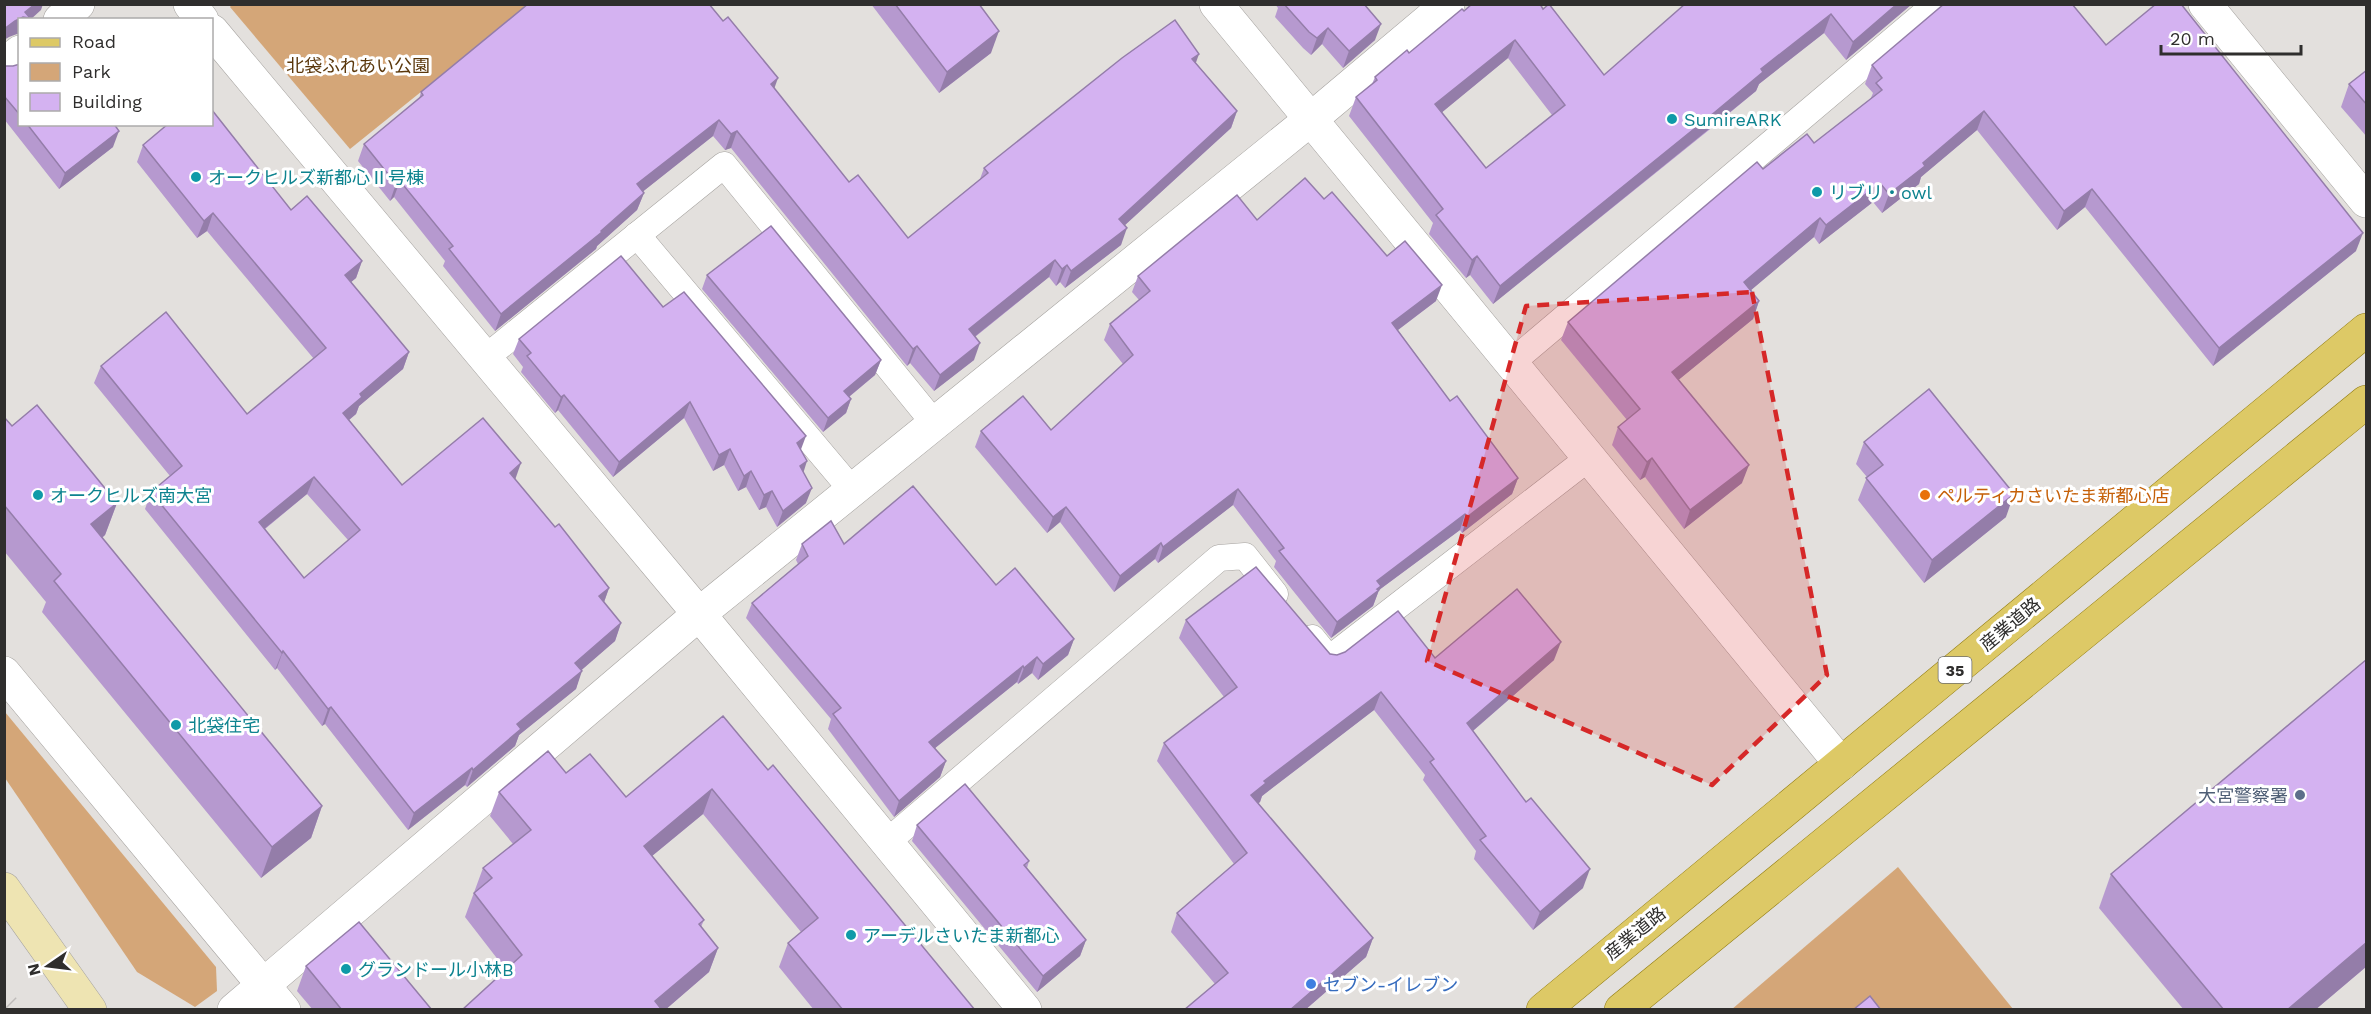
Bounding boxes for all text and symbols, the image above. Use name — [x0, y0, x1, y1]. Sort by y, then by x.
legend — [18, 18, 213, 126]
scale bar — [2161, 18, 2300, 56]
text: 20 m — [2170, 28, 2215, 49]
text: Road — [72, 31, 116, 52]
park label: 北袋ふれあい公園 — [286, 55, 430, 76]
text: Park — [72, 61, 111, 82]
text: Building — [72, 91, 142, 112]
place label: SumireARK — [1684, 109, 1782, 130]
marker: SumireARK — [1665, 112, 1679, 126]
place label: オークヒルズ新都心Ⅱ号棟 — [208, 167, 424, 188]
marker: オークヒルズ新都心Ⅱ号棟 — [189, 170, 203, 184]
place label: リブリ・owl — [1829, 182, 1933, 203]
marker: リブリ・owl — [1810, 185, 1824, 199]
place label: オークヒルズ南大宮 — [50, 485, 212, 506]
place label: ペルティカさいたま新都心店 — [1937, 485, 2169, 506]
marker: オークヒルズ南大宮 — [31, 488, 45, 502]
marker: ペルティカさいたま新都心店 — [1918, 488, 1932, 502]
street label: 産業道路 — [1976, 593, 2044, 655]
road number: 35 — [1938, 657, 1972, 683]
place label: 北袋住宅 — [188, 715, 260, 736]
marker: 北袋住宅 — [169, 718, 183, 732]
place label: 大宮警察署 — [2198, 785, 2288, 806]
marker: 大宮警察署 — [2293, 788, 2307, 802]
street label: 産業道路 — [1600, 902, 1670, 964]
place label: アーデルさいたま新都心 — [863, 925, 1059, 946]
marker: アーデルさいたま新都心 — [844, 928, 858, 942]
north arrow — [18, 936, 78, 996]
place label: グランドール小林B — [358, 959, 514, 980]
text: N — [23, 961, 45, 978]
marker: グランドール小林B — [339, 962, 353, 976]
place label: セブン-イレブン — [1323, 974, 1458, 995]
marker: セブン-イレブン — [1304, 977, 1318, 991]

